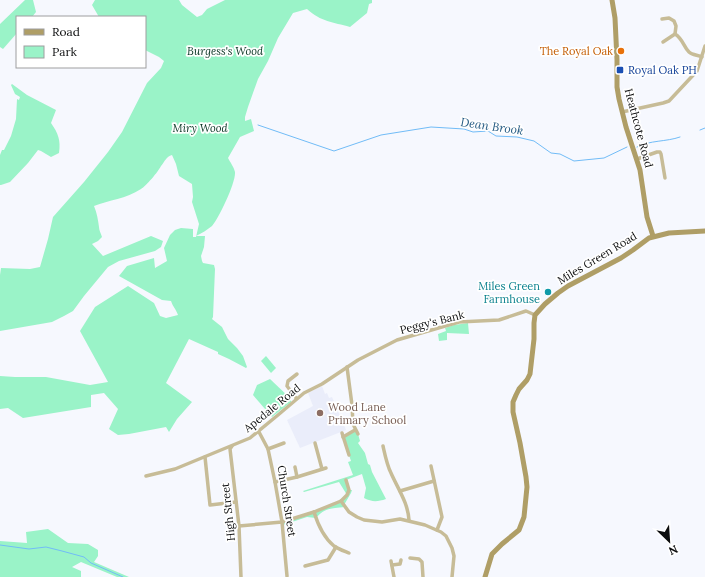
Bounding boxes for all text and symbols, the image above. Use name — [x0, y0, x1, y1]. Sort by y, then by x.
legend — [16, 16, 146, 68]
text: Road — [52, 24, 80, 39]
text: Park — [52, 44, 78, 59]
park label: Burgess's Wood — [187, 44, 264, 58]
place label: The Royal Oak — [540, 44, 613, 58]
marker: The Royal Oak — [616, 46, 626, 56]
place label: Royal Oak PH — [628, 63, 697, 77]
marker: Royal Oak PH — [615, 65, 625, 75]
street label: Heathcote Road — [622, 87, 656, 170]
water label: Dean Brook — [460, 114, 524, 138]
park label: Miry Wood — [172, 121, 228, 135]
street label: Miles Green Road — [555, 229, 640, 287]
place label: Miles Green Farmhouse — [478, 279, 540, 306]
marker: Miles Green Farmhouse — [543, 287, 553, 297]
street label: Peggy's Bank — [398, 307, 466, 337]
street label: Apedale Road — [240, 381, 304, 436]
place label: Wood Lane Primary School — [328, 400, 406, 427]
marker: Wood Lane Primary School — [315, 408, 325, 418]
street label: Church Street — [274, 464, 300, 538]
street label: High Street — [218, 481, 238, 542]
north arrow — [649, 521, 689, 561]
text: N — [666, 542, 680, 558]

